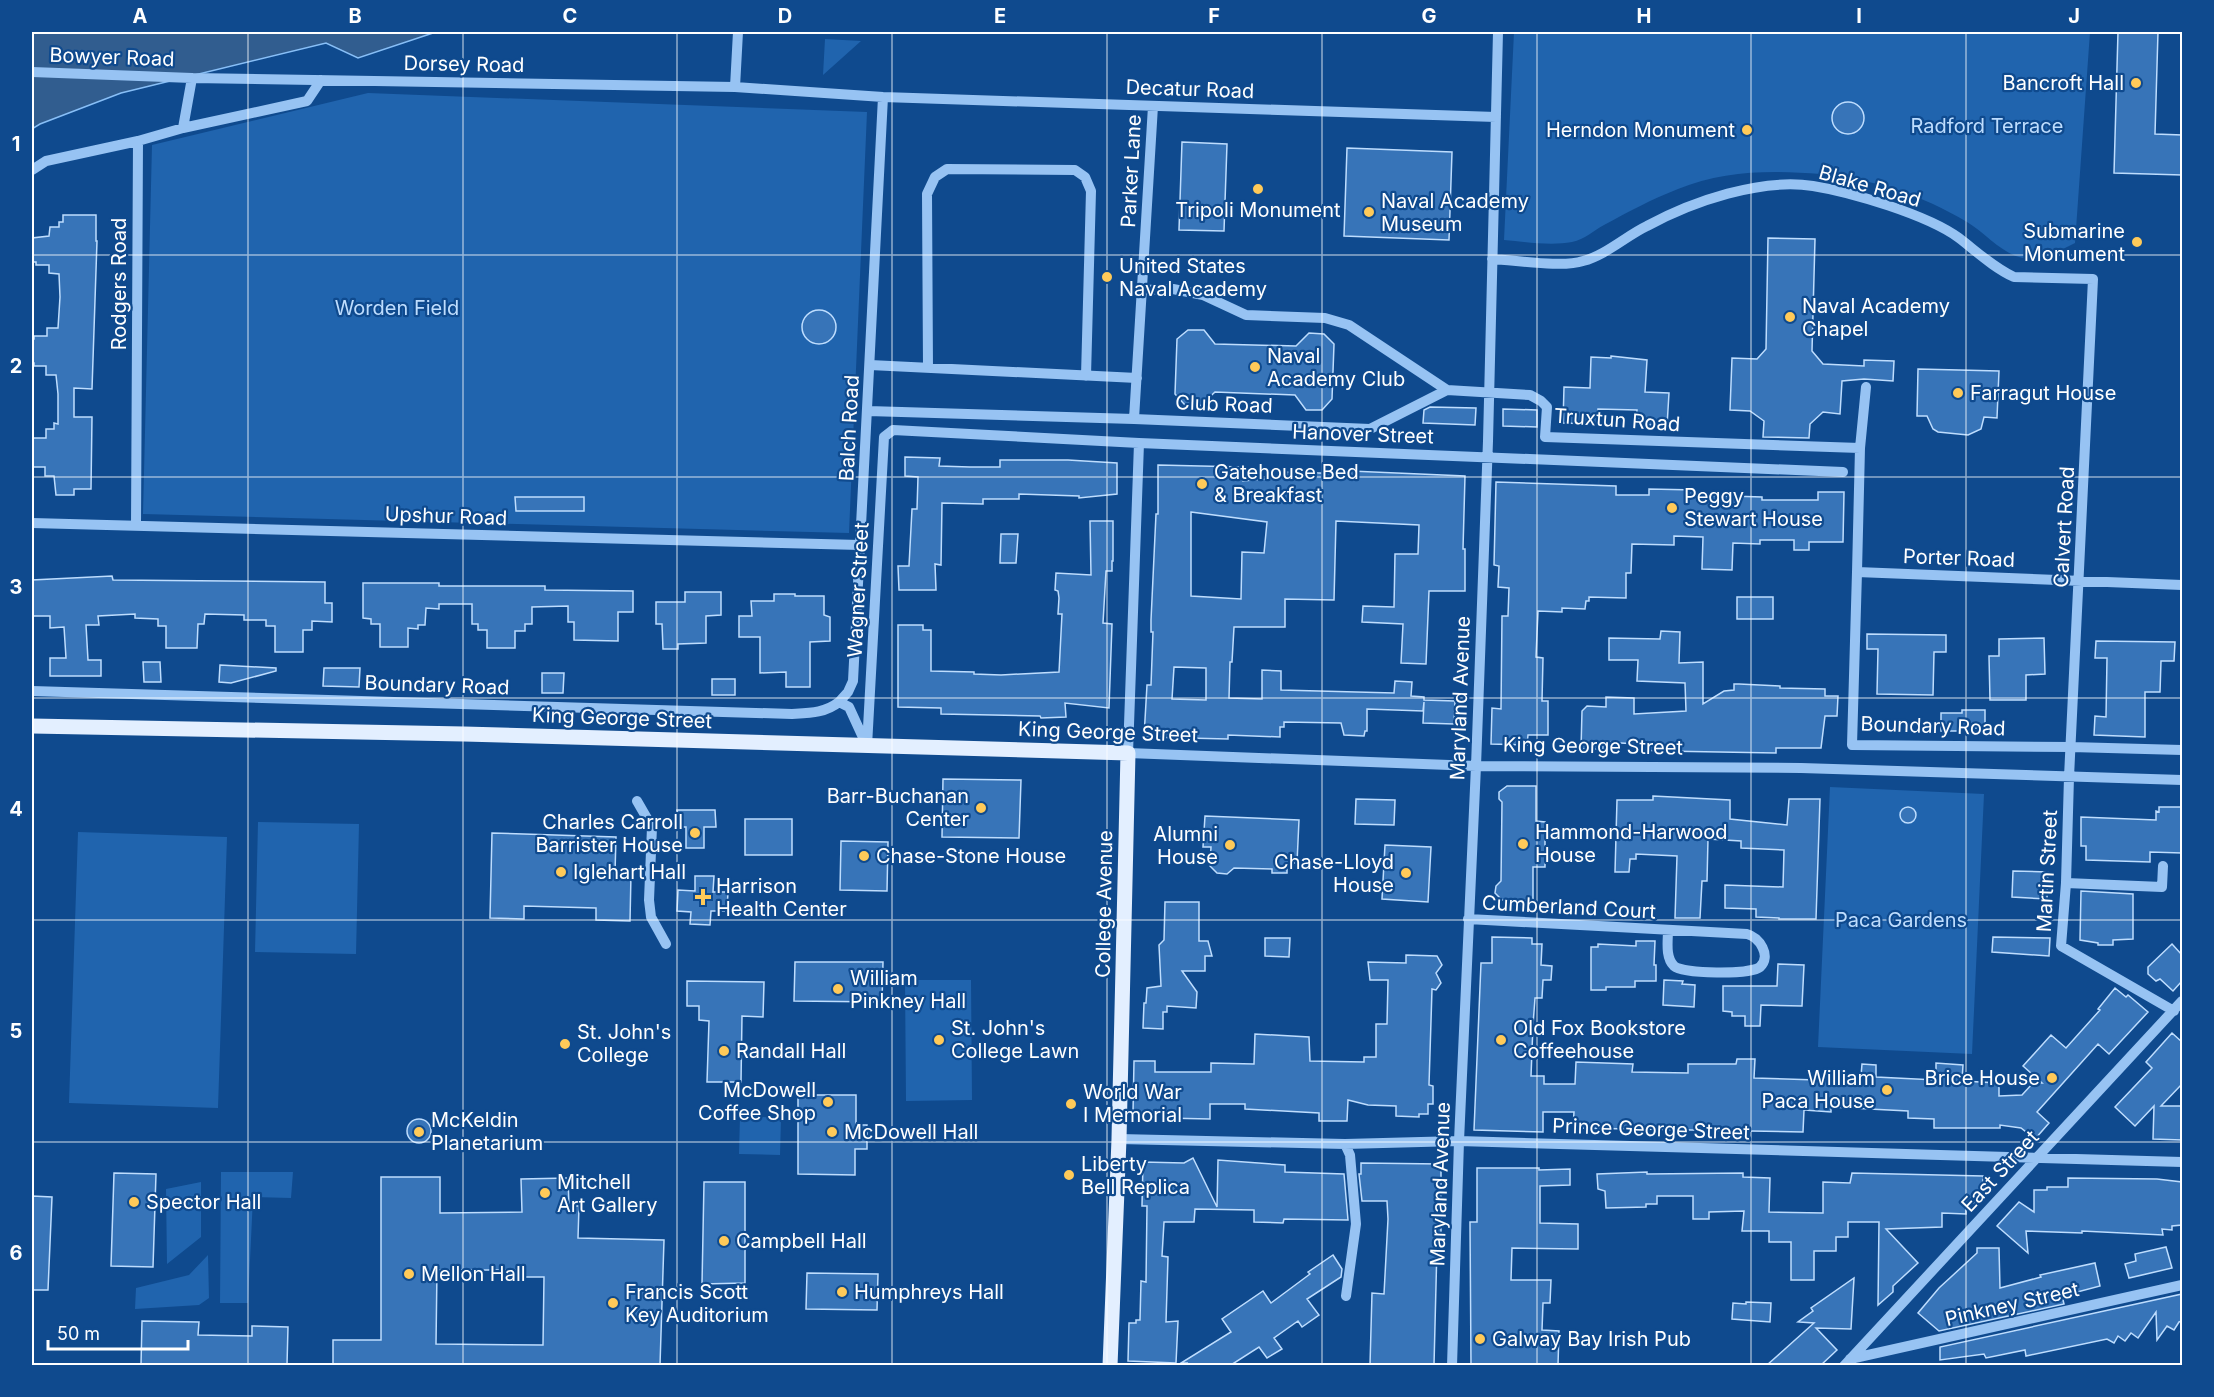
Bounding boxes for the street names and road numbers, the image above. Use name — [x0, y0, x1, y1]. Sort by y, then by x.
street label: Bowyer Road — [49, 43, 175, 71]
street label: Dorsey Road — [403, 51, 525, 77]
street label: Decatur Road — [1125, 75, 1255, 103]
street label: Parker Lane — [1116, 114, 1146, 228]
street label: Blake Road — [1816, 160, 1924, 212]
street label: Rodgers Road — [107, 218, 131, 350]
street label: Balch Road — [834, 374, 864, 482]
street label: Club Road — [1175, 390, 1273, 418]
street label: Truxtun Road — [1553, 404, 1681, 436]
street label: Hanover Street — [1292, 420, 1435, 448]
street label: Calvert Road — [2049, 466, 2079, 588]
street label: Upshur Road — [384, 502, 508, 530]
street label: Wagner Street — [842, 521, 874, 658]
street label: Porter Road — [1903, 544, 2015, 572]
street label: Maryland Avenue — [1445, 615, 1475, 781]
street label: Boundary Road — [364, 670, 510, 700]
street label: King George Street — [532, 703, 713, 733]
street label: Boundary Road — [1860, 711, 2006, 741]
street label: King George Street — [1018, 717, 1199, 747]
street label: King George Street — [1503, 732, 1684, 760]
street label: Martin Street — [2032, 809, 2062, 933]
street label: College Avenue — [1091, 830, 1117, 978]
street label: Cumberland Court — [1481, 890, 1657, 924]
street label: Maryland Avenue — [1425, 1101, 1455, 1267]
street label: Prince George Street — [1552, 1114, 1751, 1144]
street label: East Street — [1956, 1125, 2044, 1217]
street label: Pinkney Street — [1943, 1277, 2082, 1331]

